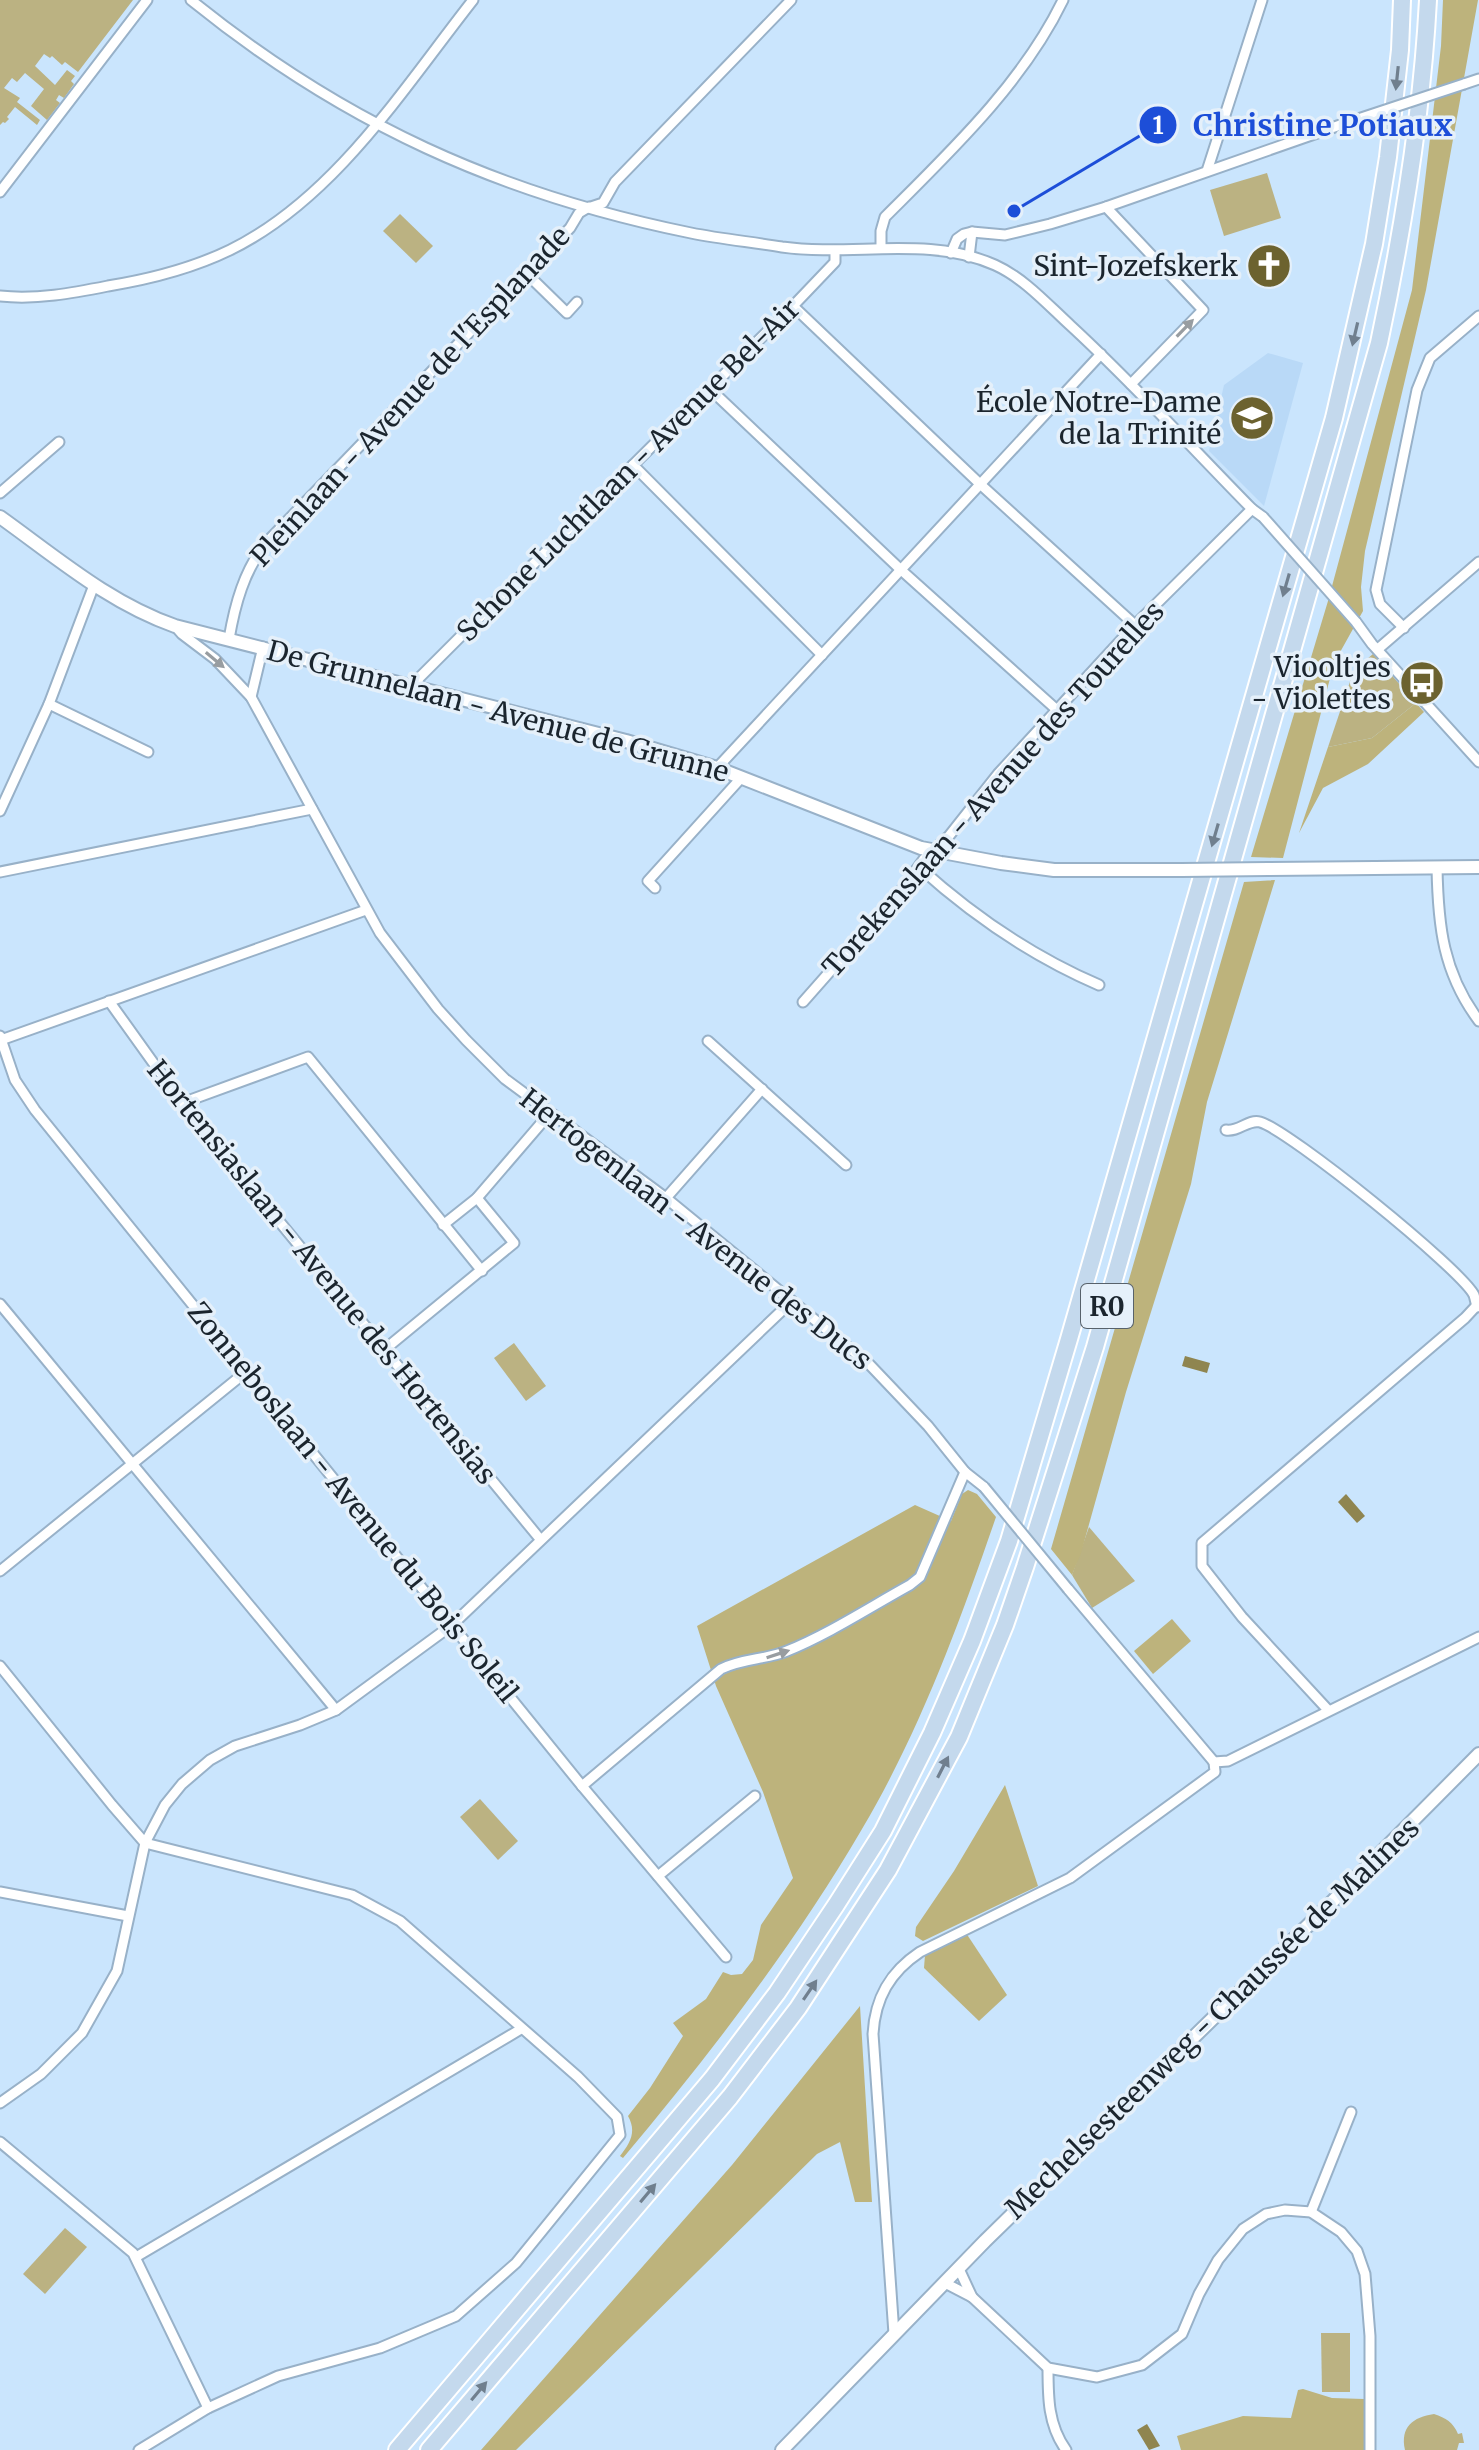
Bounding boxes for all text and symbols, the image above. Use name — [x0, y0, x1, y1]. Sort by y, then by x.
one-way arrow — [1390, 66, 1403, 91]
callout: Christine Potiaux — [1138, 98, 1469, 152]
text: Christine Potiaux — [1193, 106, 1453, 144]
text: 1 — [1152, 110, 1164, 141]
street label: Pleinlaan - Avenue de l'Esplanade — [243, 218, 577, 574]
church icon: Sint-Jozefskerk — [1245, 242, 1293, 290]
place label: Sint-Jozefskerk — [1033, 248, 1238, 284]
street label: Schone Luchtlaan - Avenue Bel-Air — [449, 291, 807, 649]
one-way arrow — [1175, 319, 1194, 338]
one-way arrow — [1348, 322, 1360, 347]
place label: École Notre-Dame de la Trinité — [976, 384, 1221, 452]
school or university icon: École Notre-Dame de la Trinité — [1228, 394, 1276, 442]
one-way arrow — [1279, 573, 1292, 597]
street label: Torekenslaan - Avenue des Tourelles — [814, 594, 1172, 984]
street label: De Grunnelaan - Avenue de Grunne — [263, 632, 733, 790]
place label: Viooltjes - Violettes — [1251, 649, 1391, 717]
one-way arrow — [204, 651, 224, 668]
bus stop icon: Viooltjes - Violettes — [1398, 659, 1446, 707]
one-way arrow — [1208, 823, 1221, 847]
street label: Hortensiaslaan - Avenue des Hortensias — [140, 1053, 504, 1491]
street label: Hertogenlaan - Avenue des Ducs — [513, 1080, 879, 1378]
road number: R0 — [1081, 1284, 1133, 1328]
street label: Zonneboslaan - Avenue du Bois Soleil — [180, 1294, 526, 1710]
one-way arrow — [766, 1647, 790, 1659]
one-way arrow — [937, 1755, 950, 1778]
street label: Mechelsesteenweg - Chaussée de Malines — [997, 1810, 1427, 2226]
one-way arrow — [803, 1979, 818, 2000]
one-way arrow — [639, 2183, 656, 2203]
one-way arrow — [470, 2381, 488, 2400]

